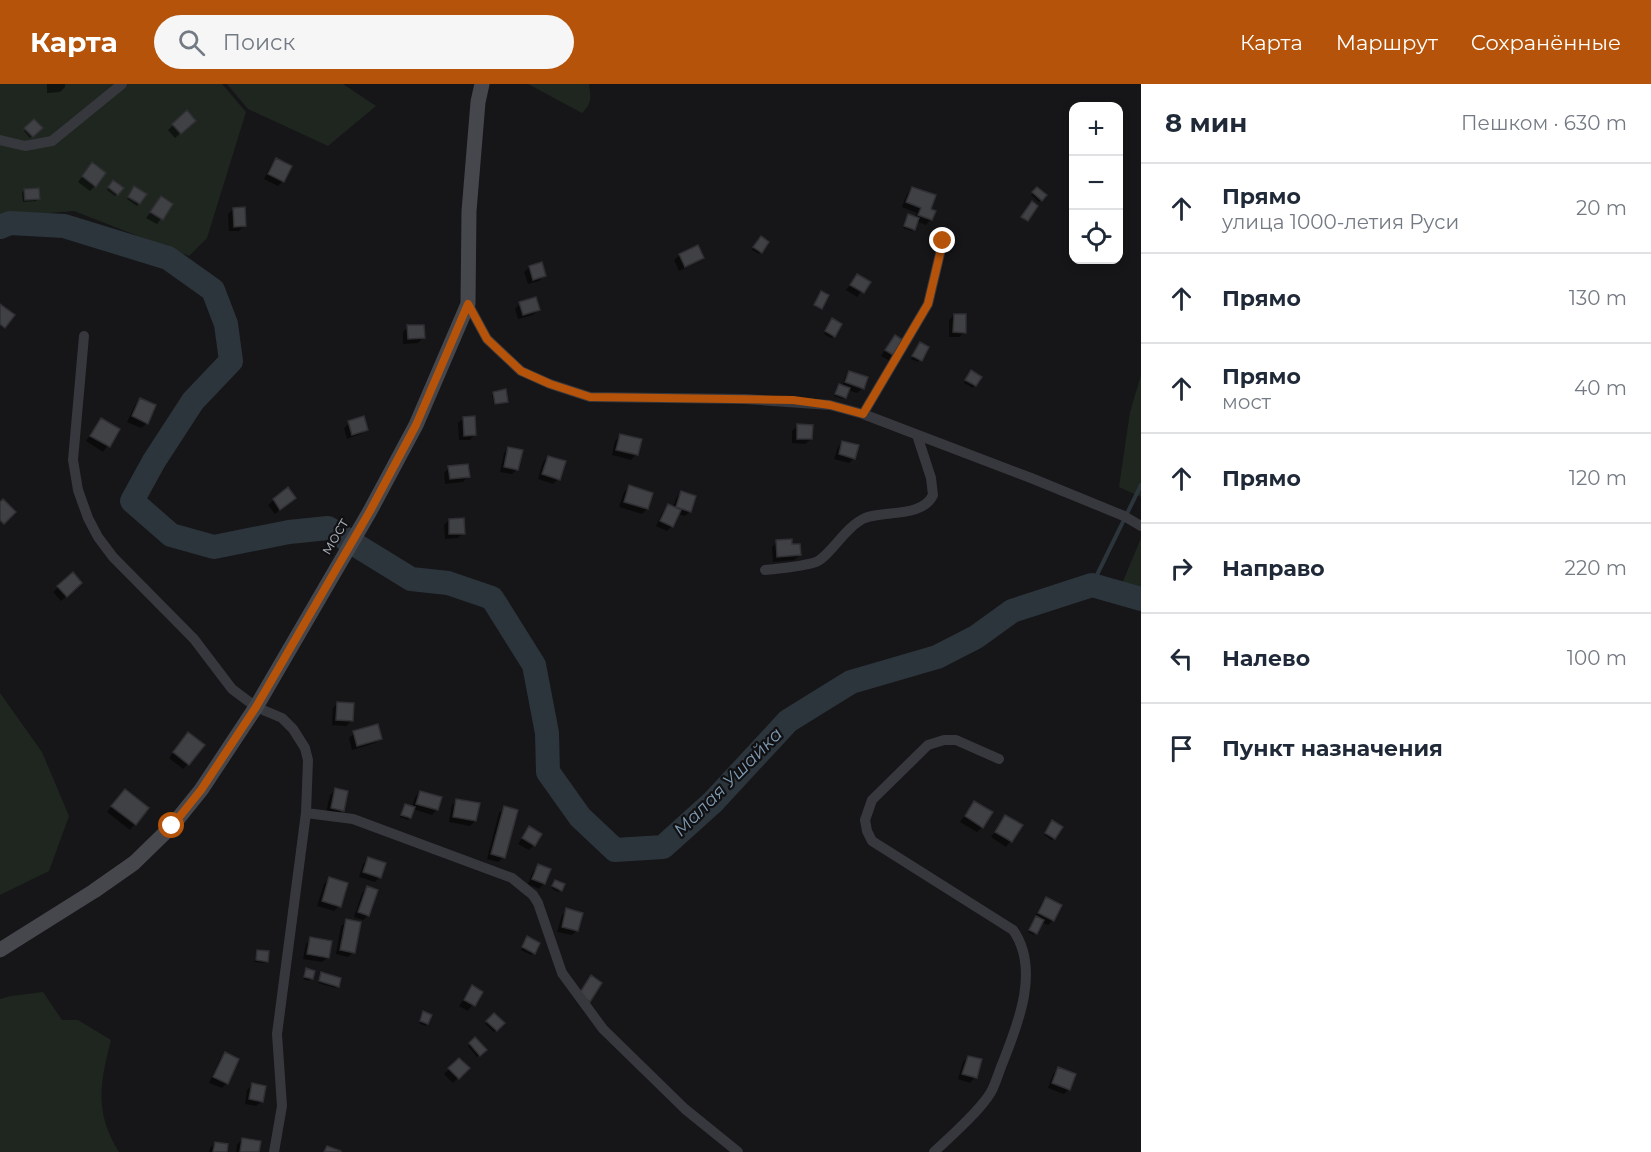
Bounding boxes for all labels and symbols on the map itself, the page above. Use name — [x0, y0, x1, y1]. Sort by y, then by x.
route end — [929, 227, 955, 253]
street label: мост — [316, 514, 353, 558]
water label: Малая Ушайка — [669, 723, 787, 841]
route start — [158, 812, 184, 838]

